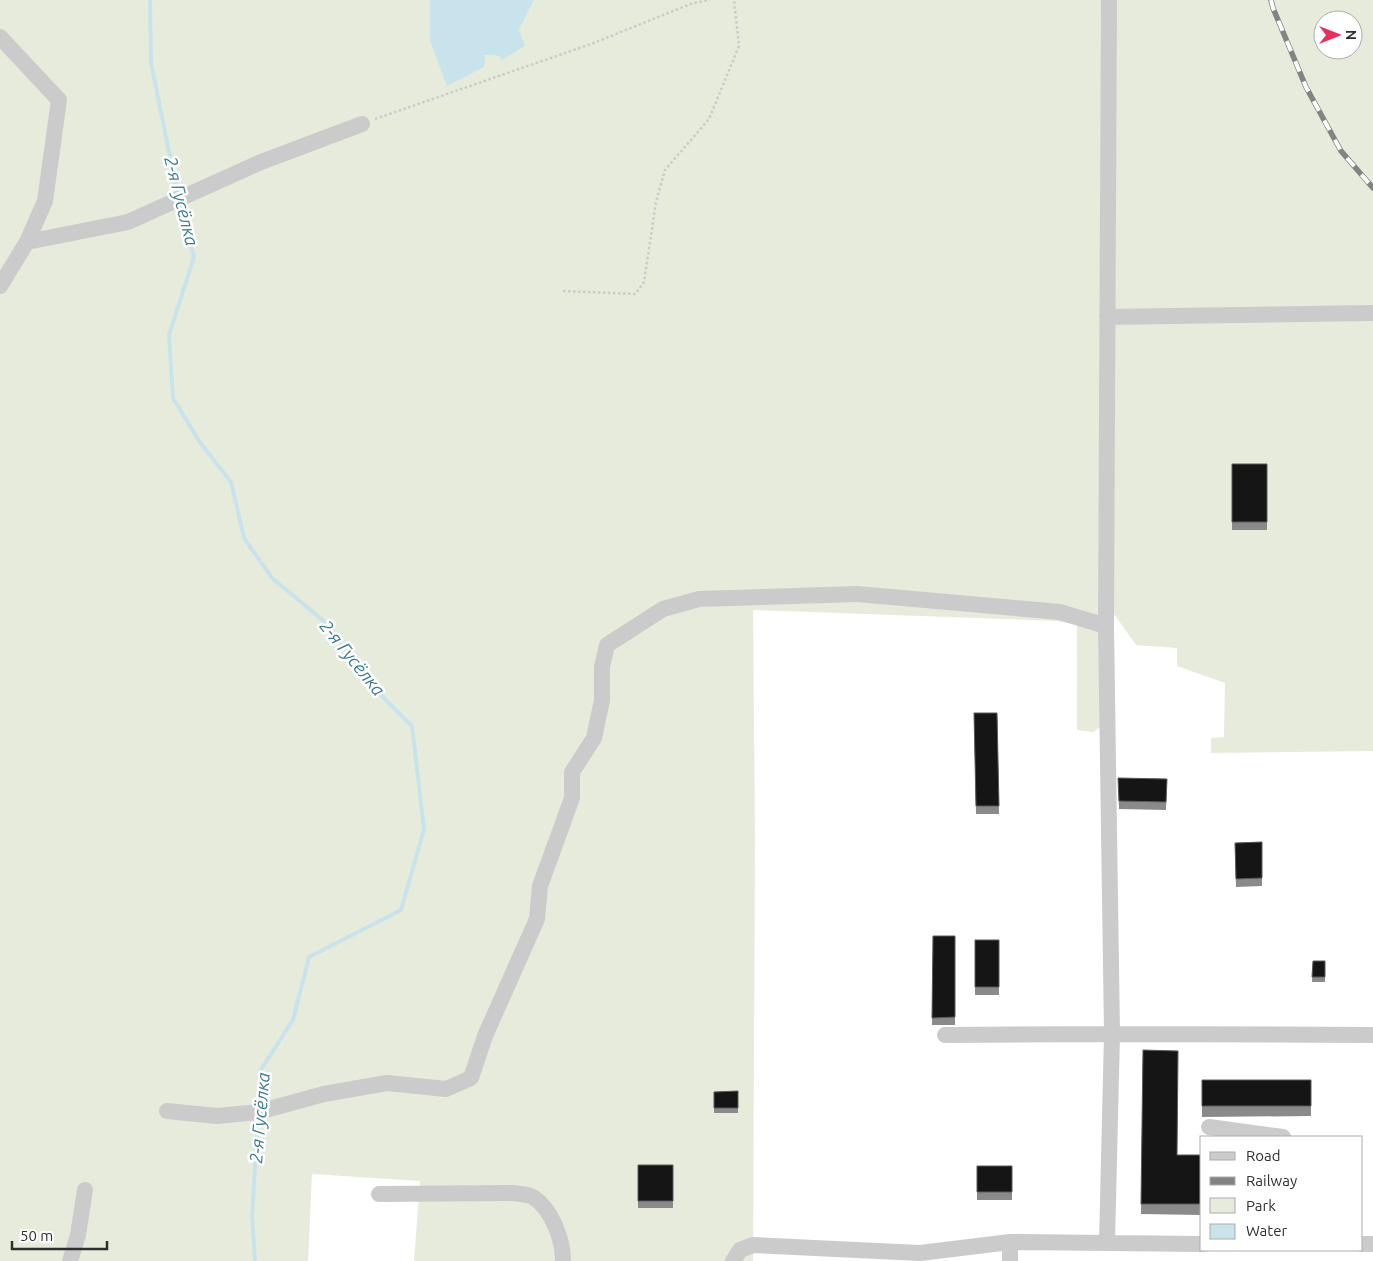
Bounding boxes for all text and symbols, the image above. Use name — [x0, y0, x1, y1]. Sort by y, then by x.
north arrow — [1313, 10, 1363, 60]
text: N — [1343, 30, 1359, 40]
water label: 2-я Гусёлка — [161, 154, 203, 248]
water label: 2-я Гусёлка — [316, 616, 390, 699]
water label: 2-я Гусёлка — [245, 1071, 273, 1164]
legend — [1200, 1136, 1363, 1251]
text: Road — [1246, 1147, 1281, 1164]
text: Railway — [1246, 1172, 1297, 1189]
text: Park — [1246, 1197, 1276, 1214]
scale bar — [12, 1218, 108, 1250]
text: Water — [1246, 1222, 1287, 1239]
text: 50 m — [20, 1227, 53, 1244]

